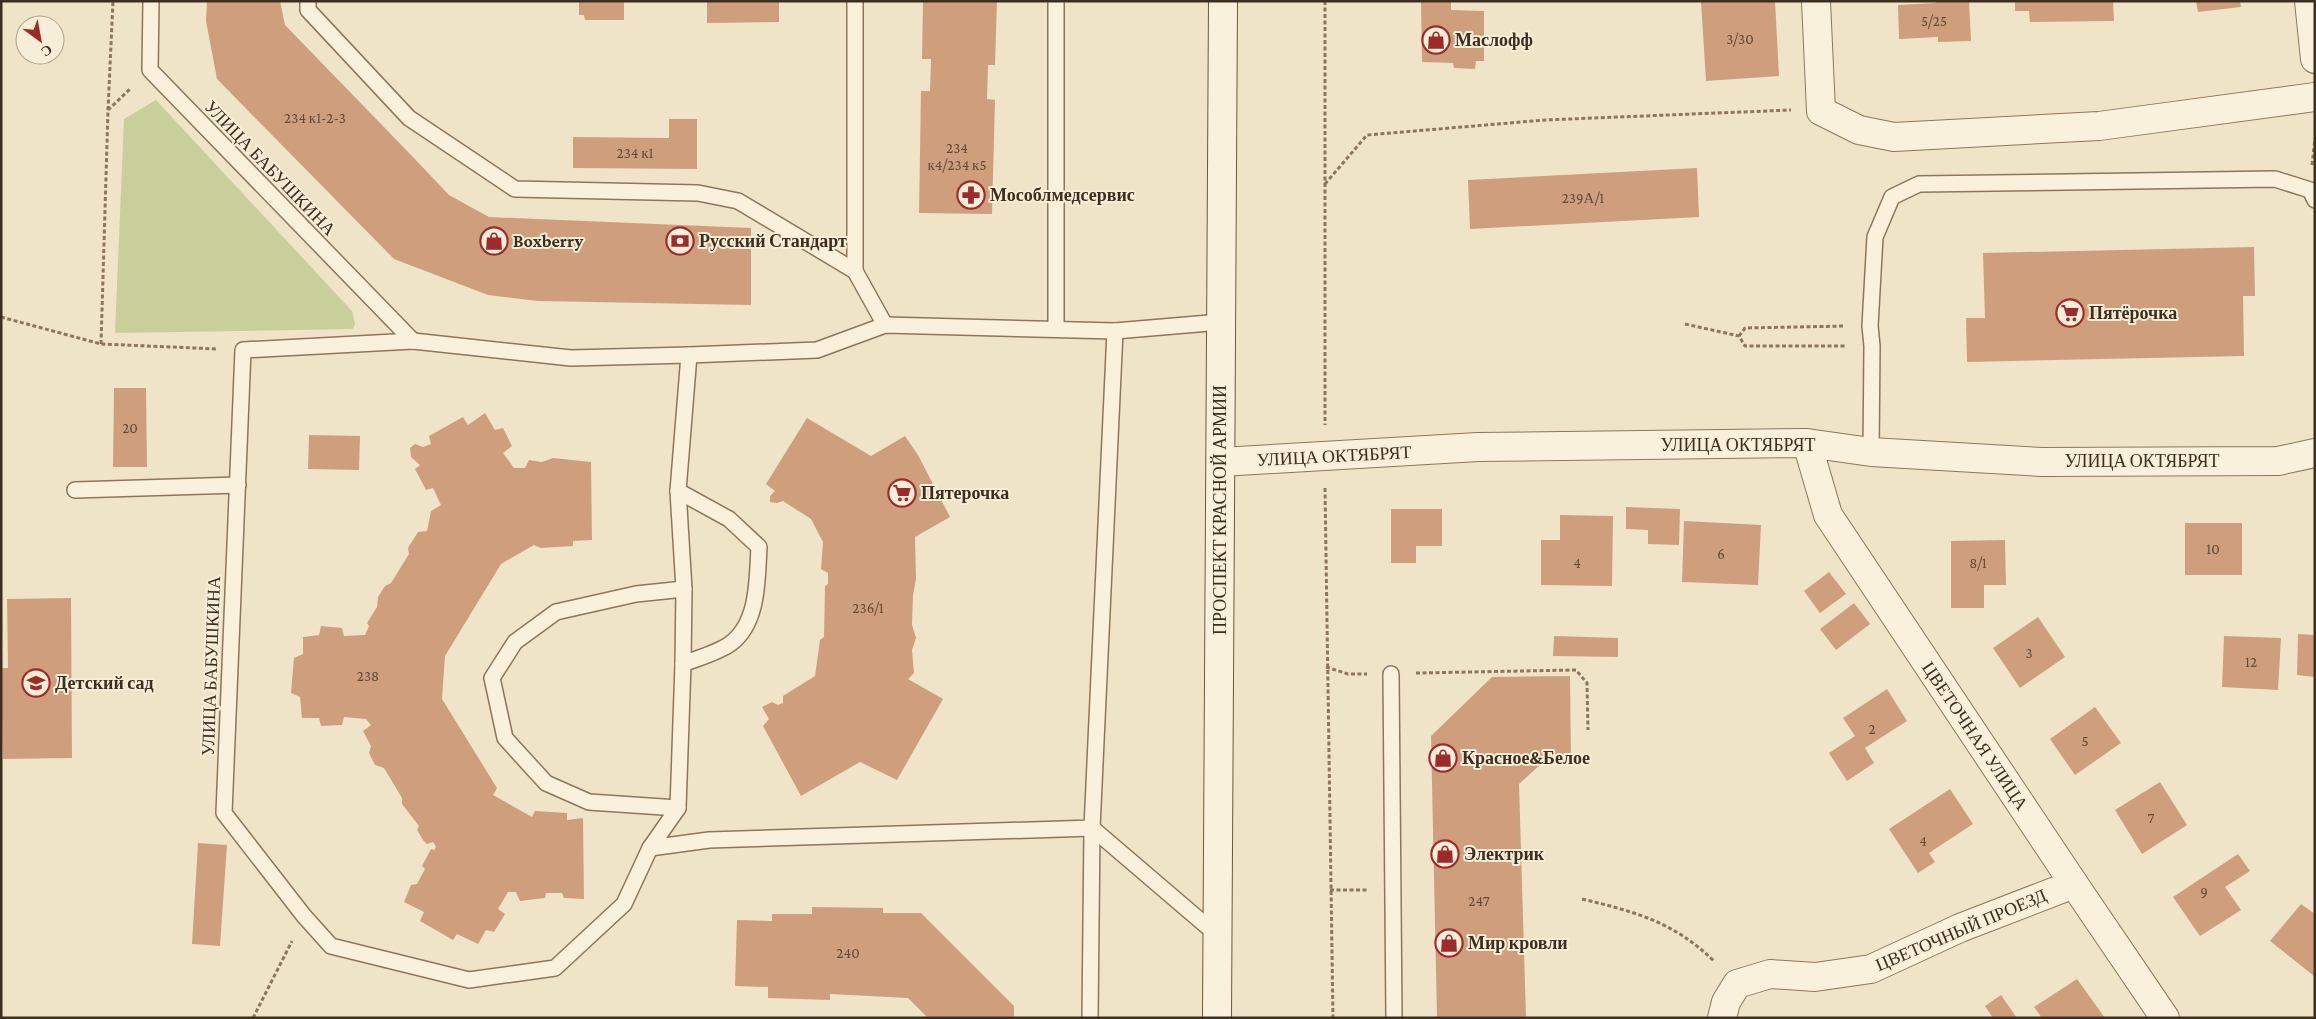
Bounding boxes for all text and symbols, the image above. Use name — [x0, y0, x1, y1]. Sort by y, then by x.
house number: 5/25 — [1921, 13, 1947, 29]
north arrow — [15, 15, 65, 65]
shop icon: Маслофф — [1421, 25, 1451, 55]
place label: Маслофф — [1455, 30, 1533, 50]
house number: 3/30 — [1726, 31, 1754, 47]
text: С — [38, 42, 55, 60]
street label: УЛИЦА БАБУШКИНА — [200, 96, 340, 240]
house number: 234 к1-2-3 — [284, 110, 346, 126]
house number: 234 к4/234 к5 — [928, 140, 986, 173]
house number: 234 к1 — [616, 145, 654, 161]
pharmacy icon: Мособлмедсервис — [956, 180, 986, 210]
place label: Мособлмедсервис — [990, 185, 1135, 205]
house number: 239А/1 — [1562, 190, 1604, 206]
shop icon: Boxberry — [479, 226, 509, 256]
bank icon: Русский Стандарт — [665, 226, 695, 256]
place label: Boxberry — [513, 231, 583, 251]
place label: Русский Стандарт — [699, 231, 847, 251]
supermarket icon: Пятёрочка — [2055, 298, 2085, 328]
place label: Пятёрочка — [2089, 303, 2177, 323]
street label: ПРОСПЕКТ КРАСНОЙ АРМИИ — [1210, 385, 1230, 635]
house number: 20 — [122, 420, 138, 436]
street label: УЛИЦА ОКТЯБРЯТ — [1661, 435, 1815, 455]
street label: УЛИЦА ОКТЯБРЯТ — [1256, 442, 1412, 470]
street label: УЛИЦА ОКТЯБРЯТ — [2065, 451, 2219, 471]
supermarket icon: Пятерочка — [887, 478, 917, 508]
place label: Пятерочка — [921, 483, 1009, 503]
house number: 10 — [2206, 541, 2220, 557]
house number: 6 — [1717, 546, 1725, 562]
house number: 4 — [1573, 555, 1581, 571]
house number: 8/1 — [1969, 555, 1987, 571]
street label: УЛИЦА БАБУШКИНА — [198, 576, 224, 756]
house number: 236/1 — [852, 600, 884, 616]
house number: 3 — [2025, 645, 2033, 661]
house number: 12 — [2245, 654, 2257, 670]
street label: ЦВЕТОЧНАЯ УЛИЦА — [1918, 658, 2032, 814]
school or university icon: Детский сад — [21, 668, 51, 698]
house number: 238 — [357, 668, 379, 684]
place label: Детский сад — [55, 673, 154, 693]
house number: 2 — [1868, 721, 1876, 737]
house number: 5 — [2081, 733, 2089, 749]
shop icon: Красное&Белое — [1428, 743, 1458, 773]
place label: Красное&Белое — [1462, 748, 1590, 768]
house number: 7 — [2148, 810, 2155, 826]
house number: 4 — [1919, 833, 1927, 849]
shop icon: Электрик — [1430, 839, 1460, 869]
place label: Электрик — [1464, 844, 1545, 864]
house number: 9 — [2200, 884, 2208, 900]
street label: ЦВЕТОЧНЫЙ ПРОЕЗД — [1873, 885, 2049, 975]
house number: 247 — [1468, 893, 1490, 909]
shop icon: Мир кровли — [1434, 928, 1464, 958]
place label: Мир кровли — [1468, 933, 1568, 953]
house number: 240 — [836, 945, 860, 961]

